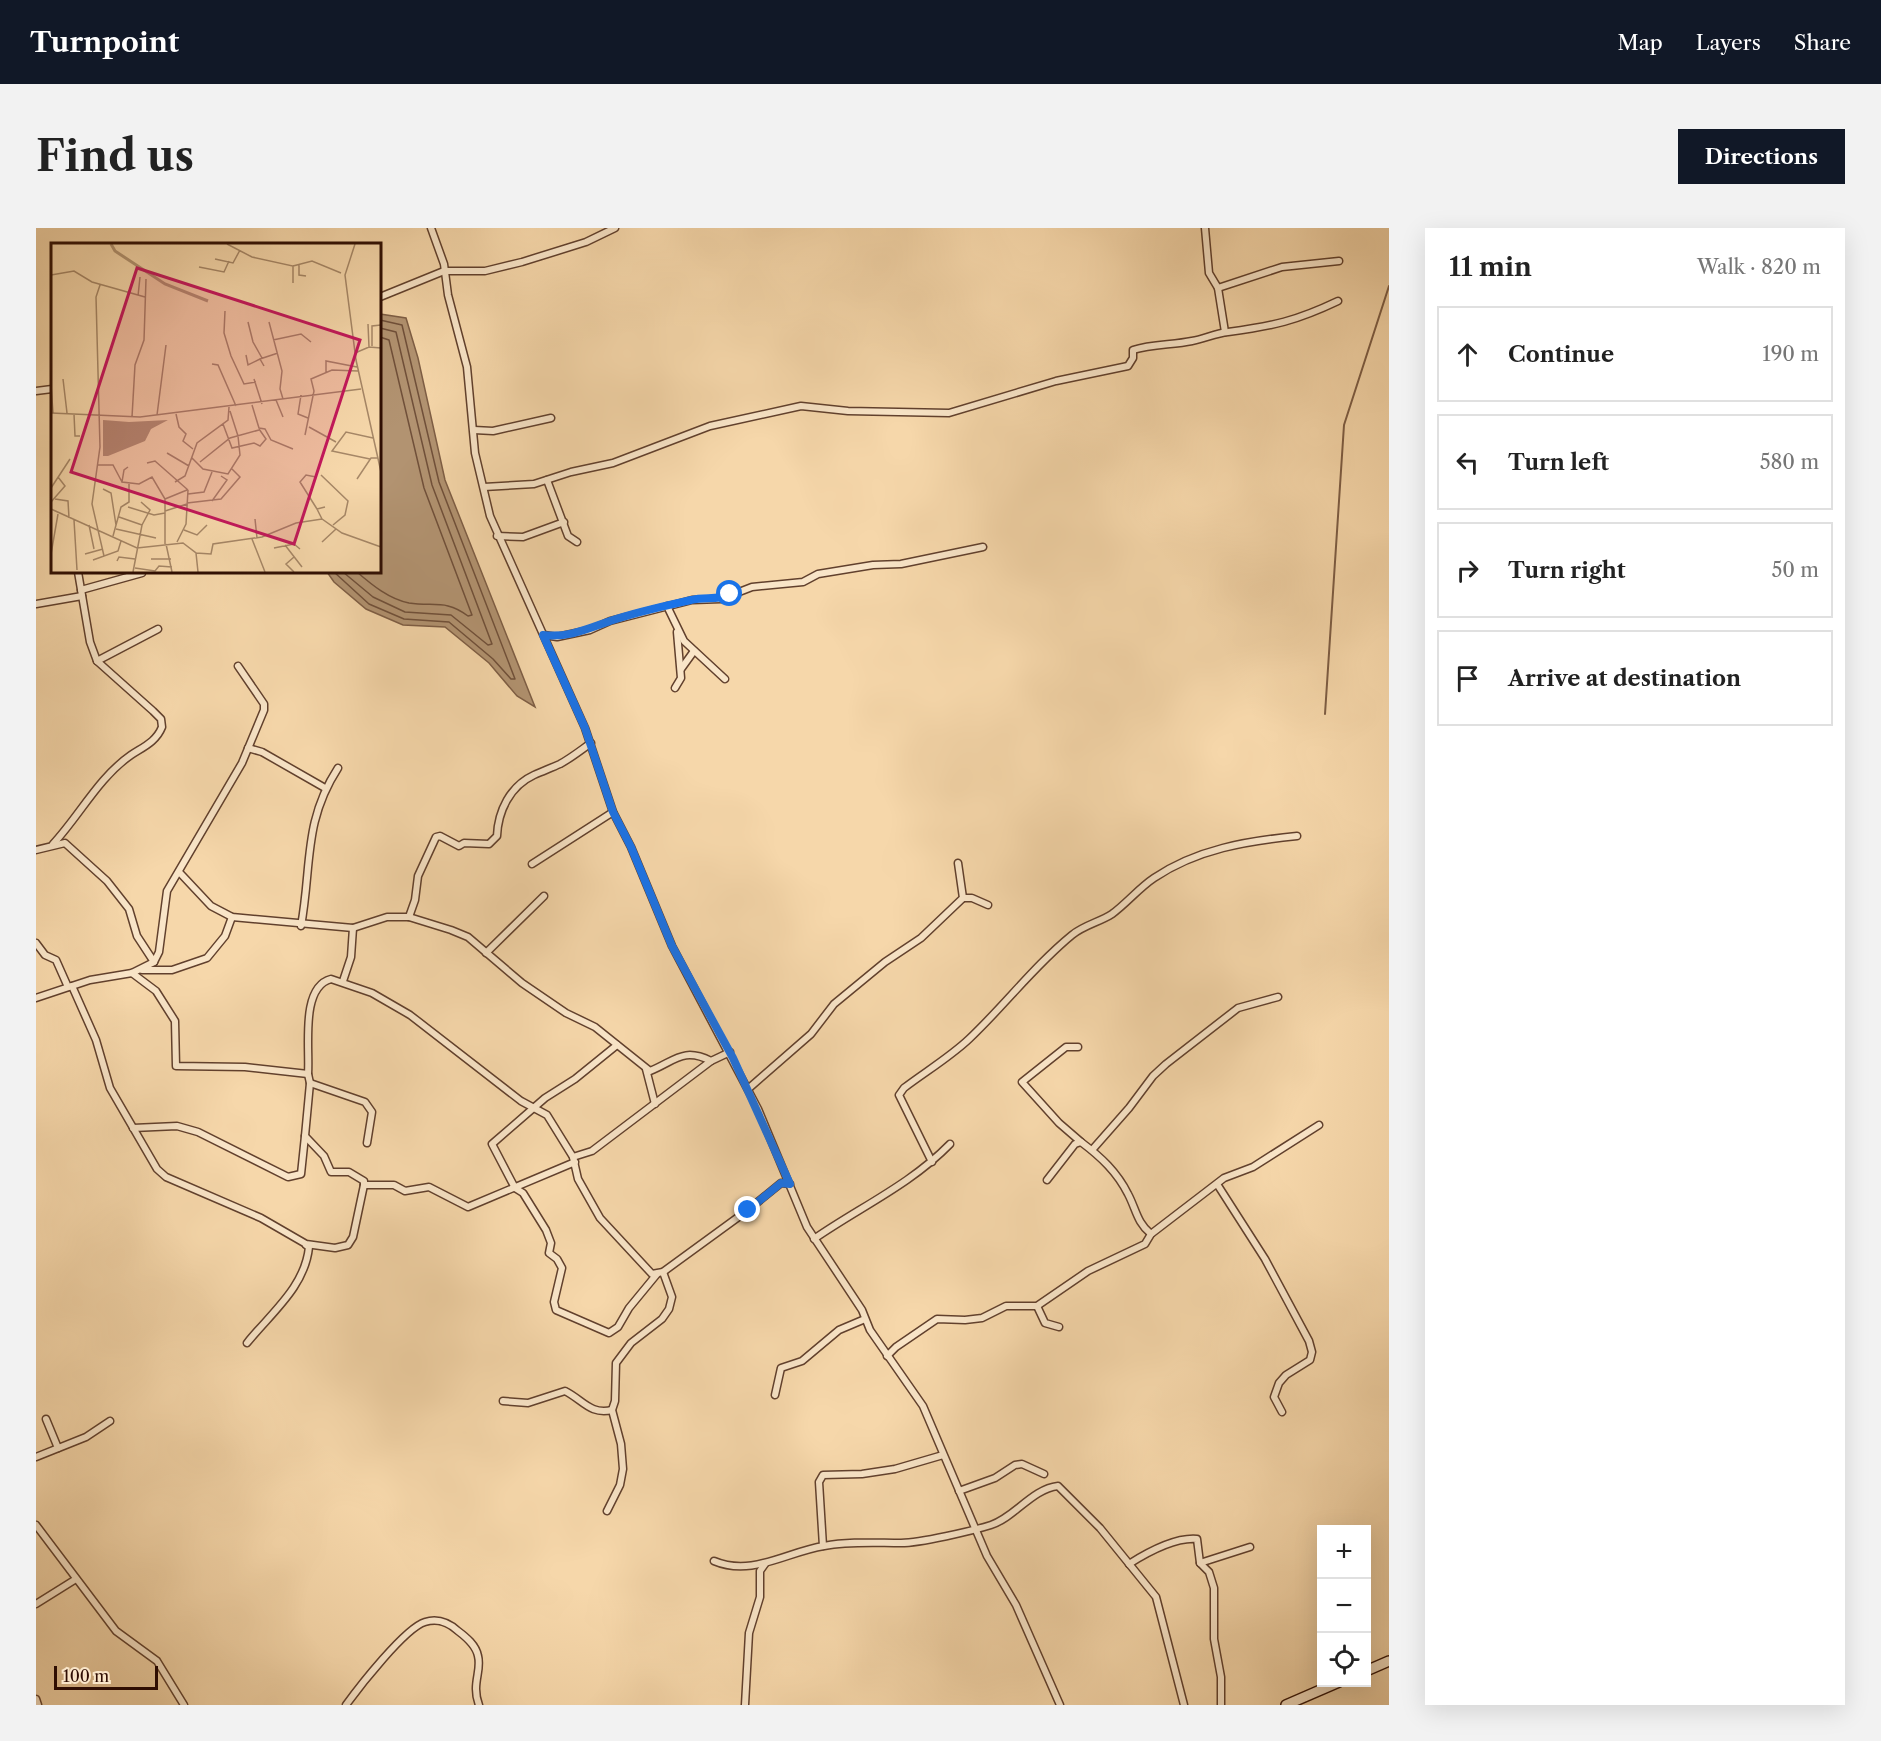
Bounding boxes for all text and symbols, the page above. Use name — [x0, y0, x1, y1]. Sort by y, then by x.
text: Turnpoint — [30, 25, 179, 59]
text: Map — [1618, 30, 1663, 55]
text: Layers — [1696, 30, 1761, 55]
text: Share — [1794, 30, 1851, 55]
button: Directions — [1678, 129, 1845, 184]
text: Find us — [36, 130, 194, 182]
inset map — [51, 243, 381, 573]
text: 11 min — [1449, 251, 1532, 283]
text: Walk · 820 m — [1697, 255, 1821, 279]
icon: ahead — [1451, 338, 1484, 371]
text: Continue — [1508, 341, 1614, 368]
text: 190 m — [1762, 342, 1819, 366]
icon: left — [1451, 446, 1484, 479]
text: Turn left — [1508, 449, 1609, 476]
text: 580 m — [1760, 450, 1819, 474]
icon: right — [1451, 554, 1484, 587]
text: Turn right — [1508, 557, 1626, 584]
text: 50 m — [1772, 558, 1819, 582]
route start — [716, 580, 742, 606]
icon: arrive — [1451, 662, 1484, 695]
text: Arrive at destination — [1508, 665, 1741, 692]
route end — [734, 1196, 760, 1222]
map controls — [1317, 1525, 1371, 1687]
button: + — [1317, 1525, 1371, 1579]
button: − — [1317, 1579, 1371, 1633]
button: locate — [1317, 1633, 1371, 1687]
scale bar — [54, 1663, 158, 1690]
text: 100 m — [63, 1666, 109, 1686]

